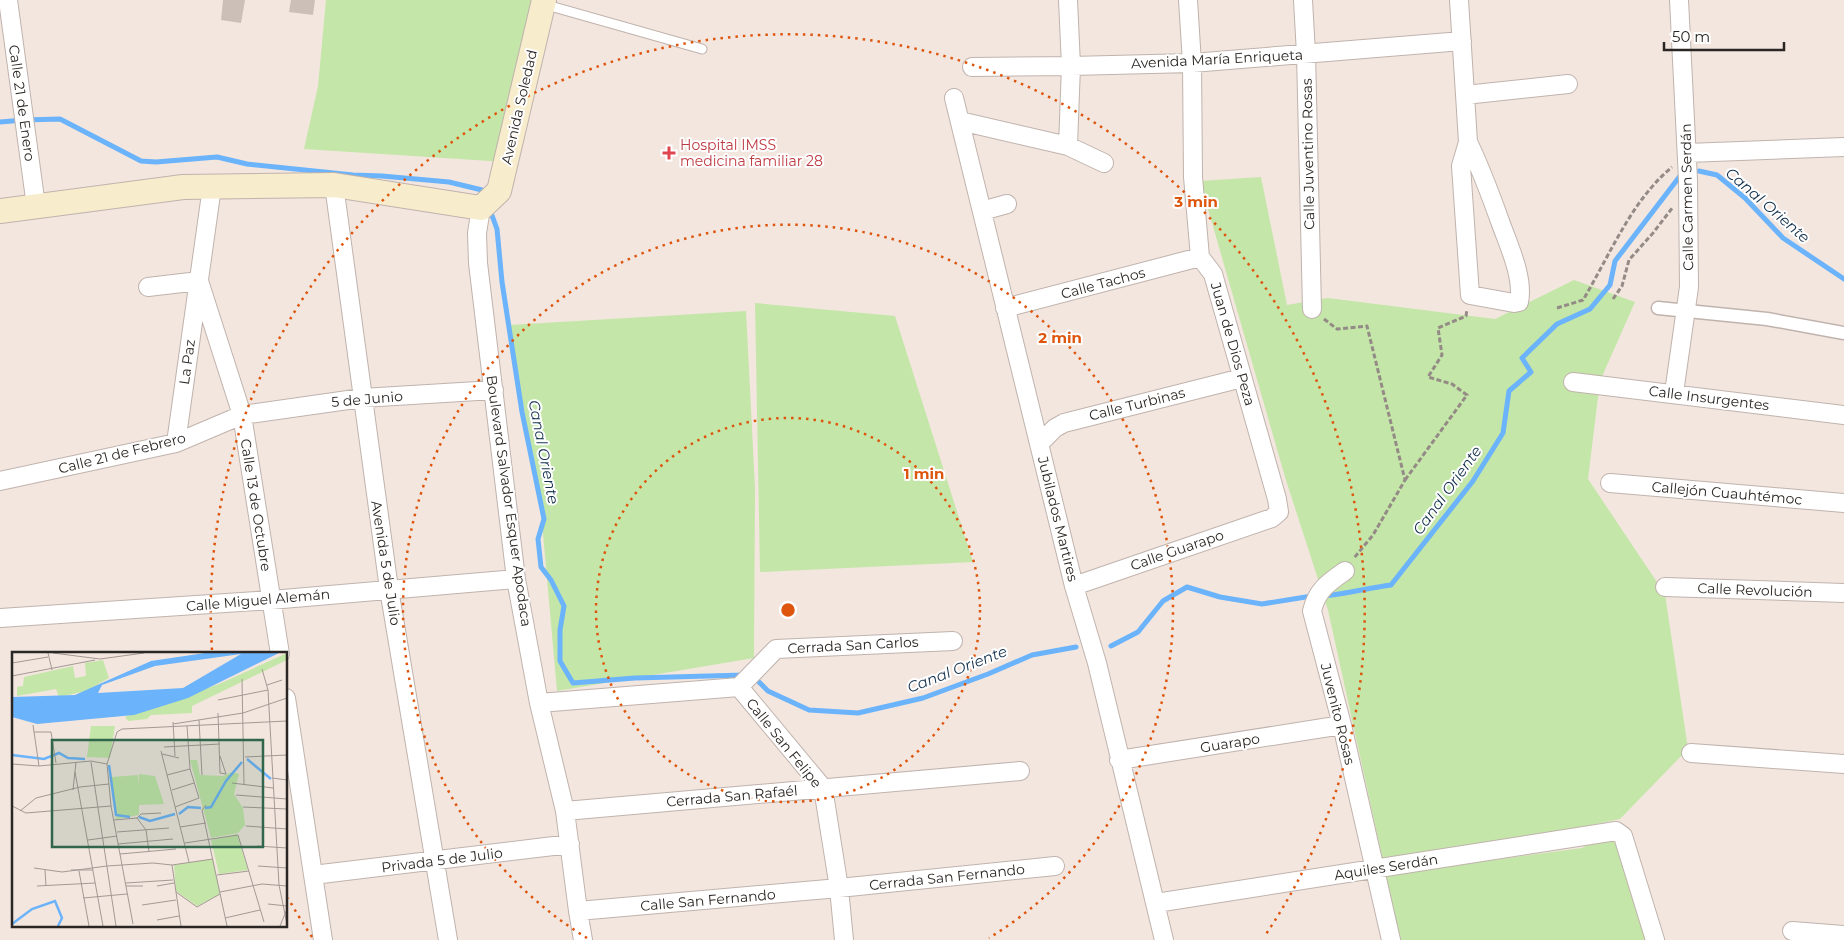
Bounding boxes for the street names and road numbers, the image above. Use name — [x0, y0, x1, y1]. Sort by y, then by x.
street label: Calle 21 de Enero — [5, 44, 39, 163]
street label: Avenida María Enriqueta — [1131, 46, 1303, 72]
street label: Avenida Soledad — [497, 48, 541, 166]
street label: Calle Juventino Rosas — [1298, 78, 1318, 230]
street label: Calle Carmen Serdán — [1677, 123, 1697, 271]
street label: Calle Tachos — [1059, 263, 1147, 303]
street label: Juan de Dios Peza — [1206, 279, 1259, 408]
street label: La Paz — [175, 338, 199, 386]
street label: Boulevard Salvador Esquer Apodaca — [482, 374, 536, 628]
street label: Calle Insurgentes — [1648, 382, 1770, 414]
street label: Calle Turbinas — [1087, 383, 1187, 425]
street label: 5 de Junio — [331, 387, 404, 411]
street label: Calle 21 de Febrero — [56, 428, 188, 478]
street label: Calle 13 de Octubre — [237, 437, 275, 573]
street label: Jubilados Martires — [1034, 454, 1082, 583]
street label: Callejón Cuauhtémoc — [1651, 477, 1803, 509]
street label: Avenida 5 de Julio — [367, 499, 405, 627]
street label: Calle Guarapo — [1128, 526, 1226, 574]
street label: Calle Revolución — [1697, 579, 1813, 601]
street label: Calle Miguel Alemán — [185, 585, 331, 615]
street label: Cerrada San Carlos — [787, 633, 919, 657]
street label: Juvenito Rosas — [1316, 660, 1359, 767]
street label: Calle San Felipe — [742, 694, 826, 792]
street label: Guarapo — [1199, 729, 1261, 757]
street label: Cerrada San Rafaél — [666, 781, 798, 811]
street label: Privada 5 de Julio — [380, 844, 504, 876]
street label: Aquiles Serdán — [1333, 850, 1439, 884]
street label: Cerrada San Fernando — [868, 860, 1026, 894]
street label: Calle San Fernando — [640, 885, 777, 915]

